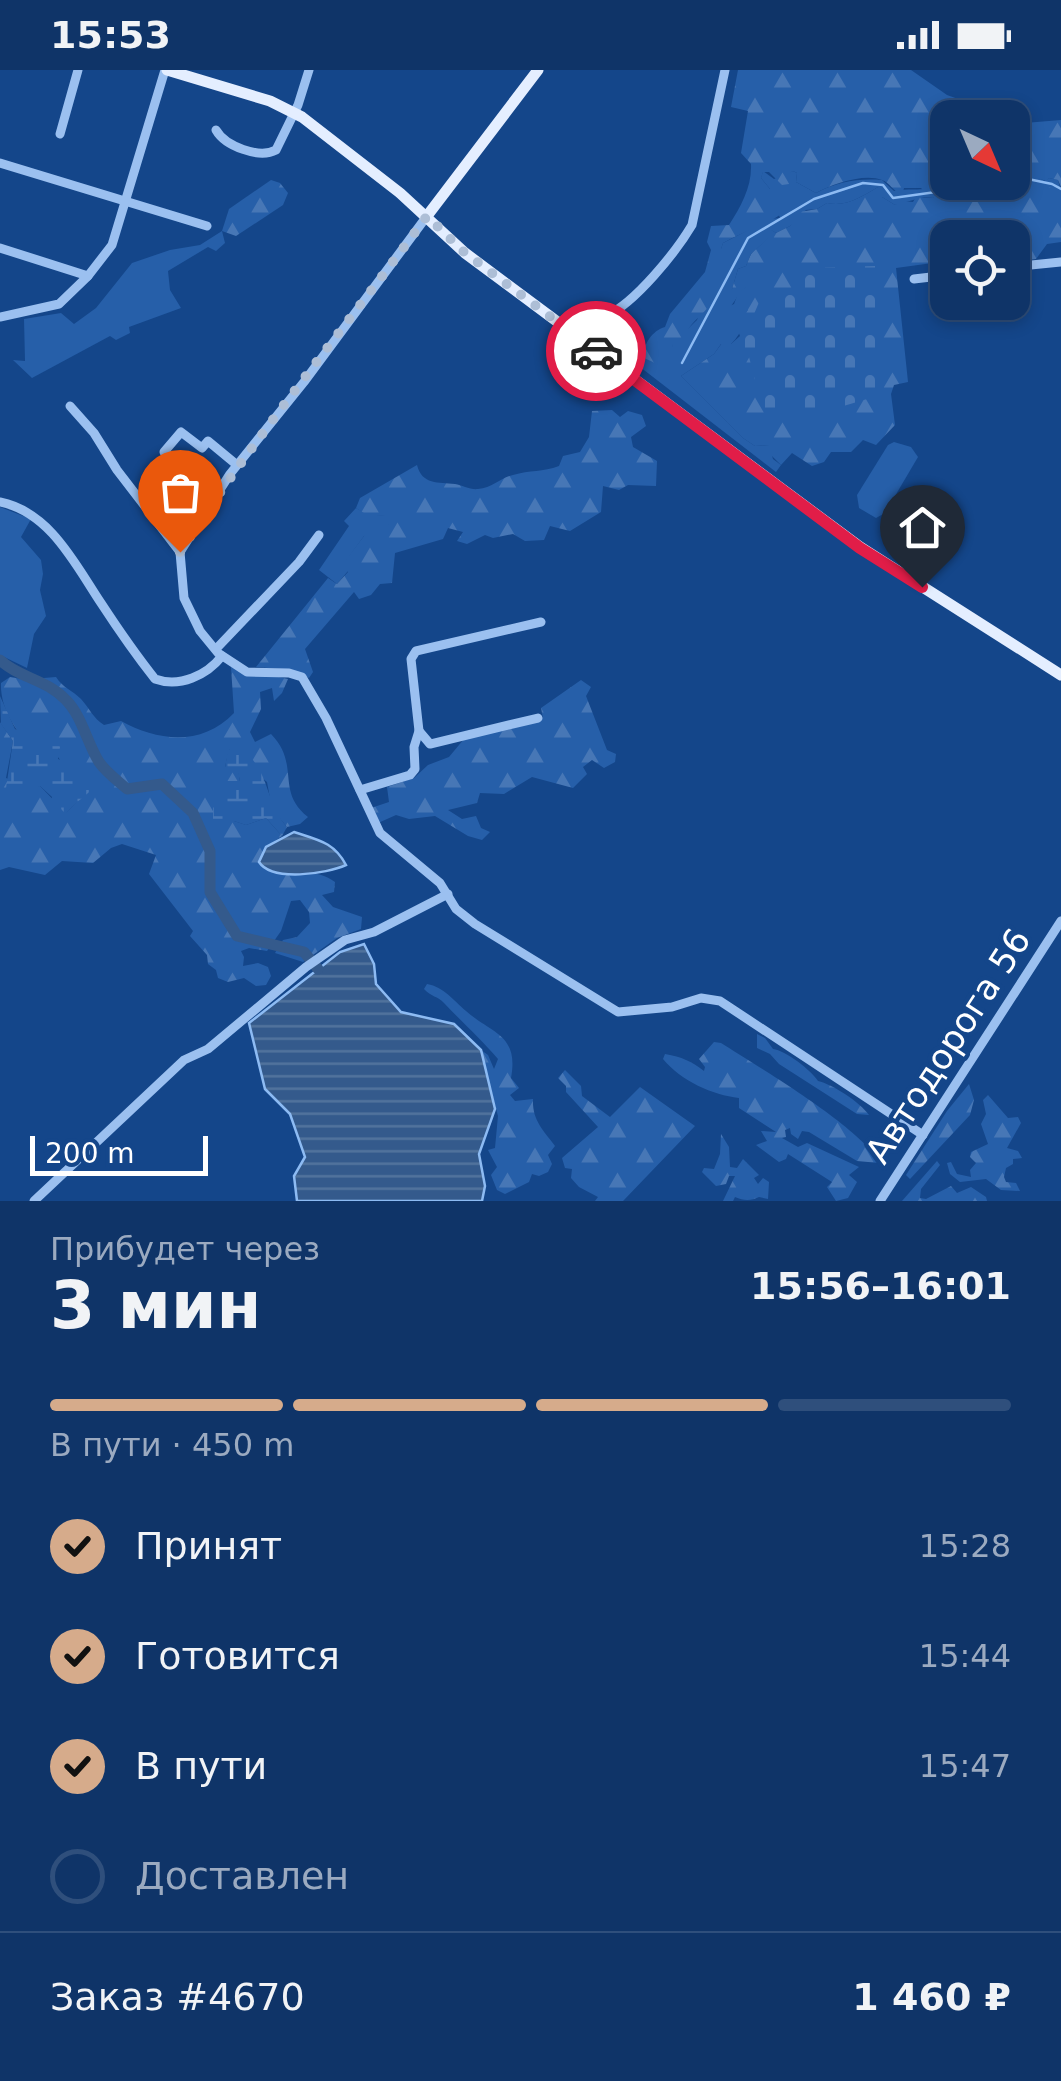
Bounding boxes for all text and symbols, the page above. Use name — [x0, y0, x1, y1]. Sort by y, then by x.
text: 15:53 — [50, 13, 171, 57]
north arrow — [930, 100, 1030, 200]
map controls — [930, 100, 1030, 320]
button: locate — [930, 220, 1030, 320]
courier — [546, 301, 646, 401]
icon: car — [569, 324, 624, 379]
pin — [138, 450, 223, 553]
icon: bag — [153, 465, 208, 520]
pin — [880, 485, 965, 588]
icon: home — [895, 500, 950, 555]
street label: Автодорога 56 — [857, 921, 1039, 1171]
scale bar — [30, 1131, 208, 1176]
text: 200 m — [45, 1137, 135, 1170]
text: Прибудет через — [50, 1230, 320, 1268]
text: 15:56–16:01 — [750, 1264, 1011, 1308]
text: 3 мин — [50, 1268, 261, 1343]
text: В пути · 450 m — [50, 1426, 294, 1464]
icon: check — [50, 1519, 105, 1574]
text: Принят — [135, 1524, 282, 1568]
text: 15:28 — [919, 1527, 1011, 1565]
icon: check — [50, 1629, 105, 1684]
text: Готовится — [135, 1634, 340, 1678]
text: 15:44 — [919, 1637, 1011, 1675]
icon: check — [50, 1739, 105, 1794]
text: В пути — [135, 1744, 267, 1788]
text: 15:47 — [919, 1747, 1011, 1785]
text: Доставлен — [135, 1854, 349, 1898]
text: Заказ #4670 — [50, 1975, 305, 2019]
text: 1 460 ₽ — [852, 1975, 1011, 2019]

